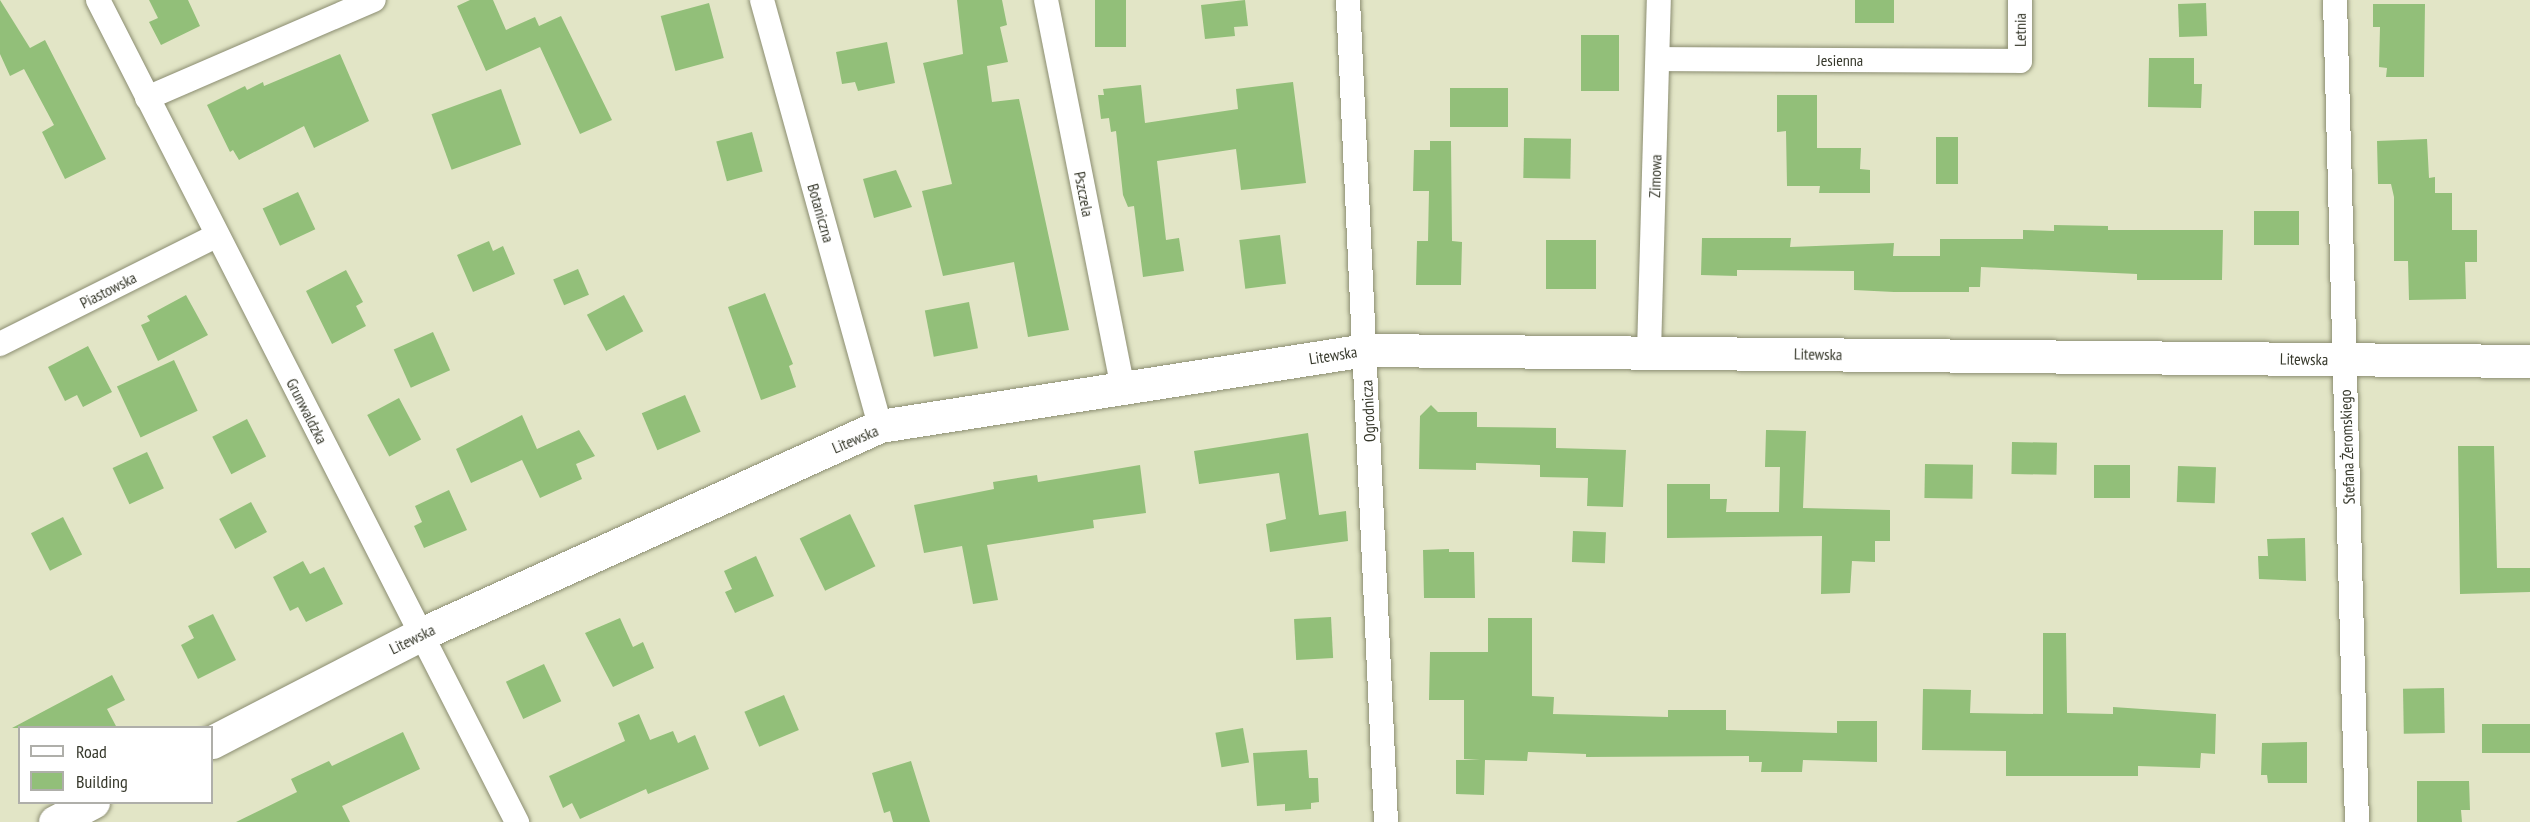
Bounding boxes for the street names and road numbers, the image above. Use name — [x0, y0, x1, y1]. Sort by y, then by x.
street label: Letnia — [2010, 13, 2030, 47]
street label: Jesienna — [1817, 50, 1863, 70]
street label: Zimowa — [1645, 154, 1665, 198]
street label: Pszczela — [1070, 170, 1098, 218]
street label: Botaniczna — [803, 181, 839, 245]
street label: Piastowska — [76, 268, 140, 312]
street label: Litewska — [1308, 342, 1358, 368]
street label: Litewska — [1794, 344, 1842, 364]
street label: Litewska — [2280, 349, 2328, 369]
street label: Grunwaldzka — [282, 375, 332, 447]
street label: Ogrodnicza — [1357, 380, 1379, 442]
street label: Stefana Żeromskiego — [2335, 389, 2359, 505]
street label: Litewska — [829, 421, 881, 457]
street label: Litewska — [386, 620, 438, 658]

